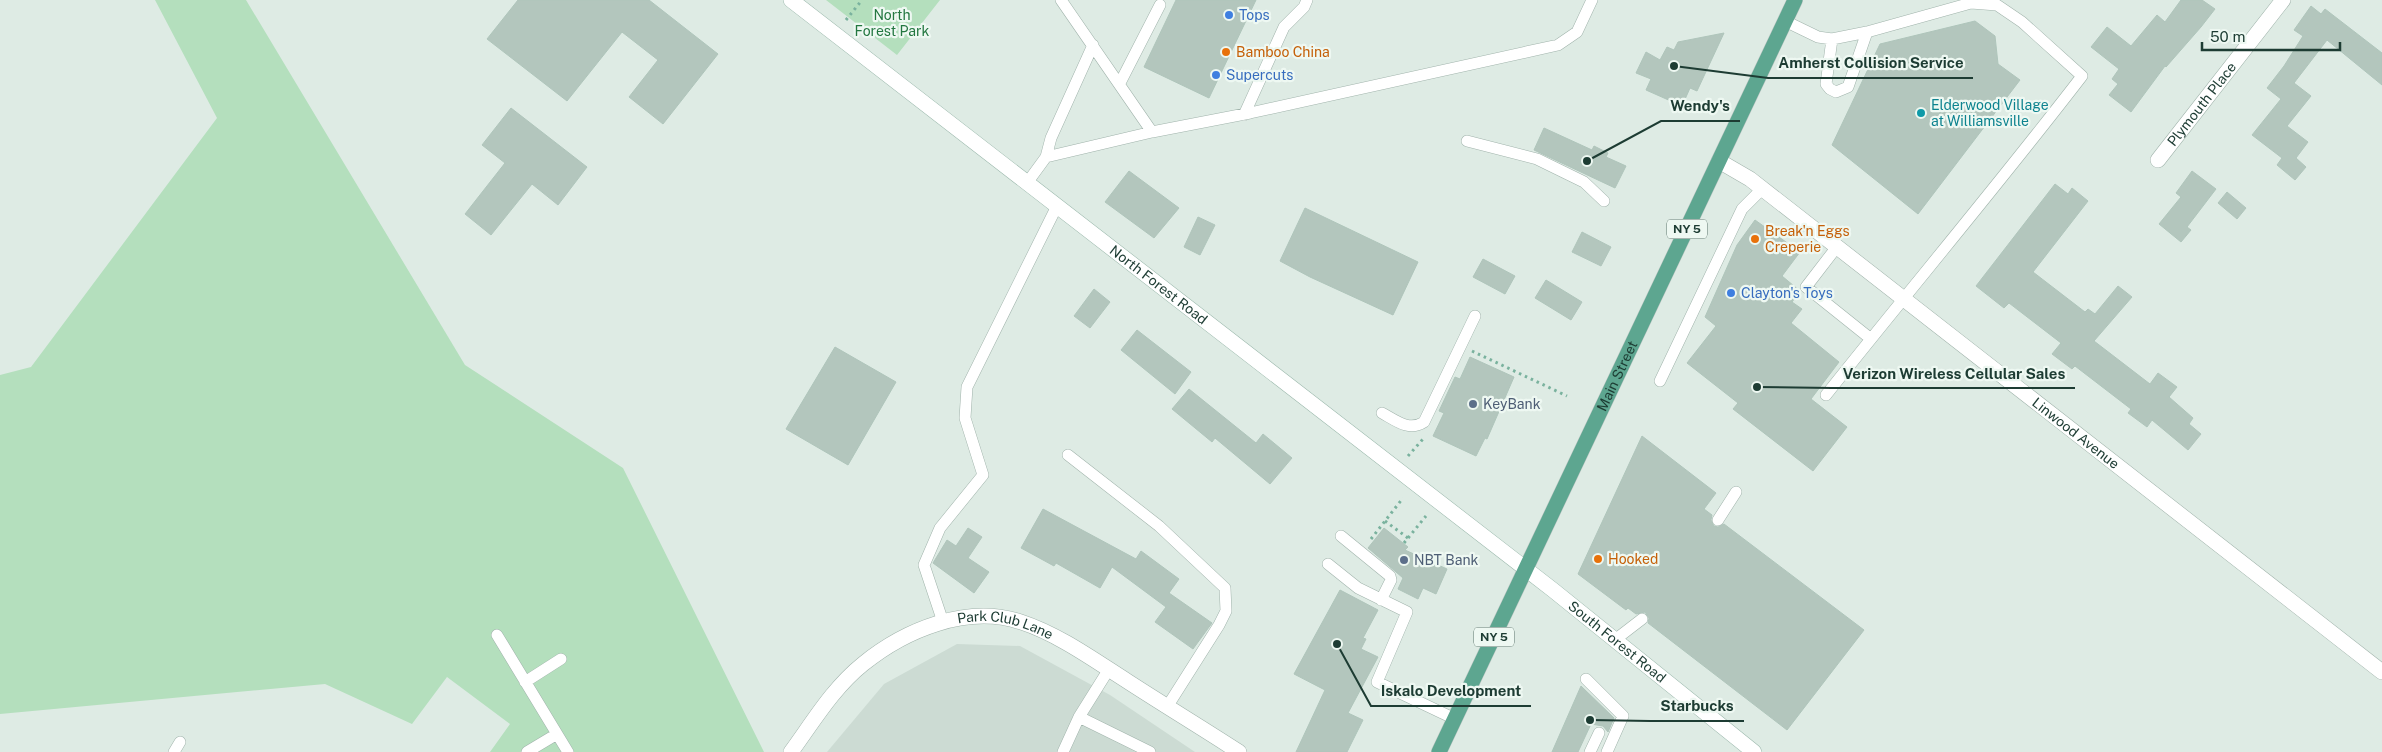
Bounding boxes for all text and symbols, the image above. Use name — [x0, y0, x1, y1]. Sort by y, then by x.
park label: North Forest Park — [855, 7, 930, 39]
place label: Tops — [1239, 7, 1270, 23]
marker: Tops — [1223, 9, 1235, 21]
scale bar — [2202, 20, 2340, 52]
text: 50 m — [2210, 28, 2245, 45]
place label: Bamboo China — [1236, 44, 1330, 60]
marker: Bamboo China — [1220, 46, 1232, 58]
callout: Amherst Collision Service — [1768, 48, 1973, 78]
text: Amherst Collision Service — [1778, 54, 1964, 71]
street label: Plymouth Place — [2164, 59, 2239, 149]
place label: Supercuts — [1226, 67, 1293, 83]
marker: Supercuts — [1210, 69, 1222, 81]
callout: Wendy's — [1661, 91, 1740, 121]
text: Wendy's — [1670, 97, 1730, 114]
place label: Elderwood Village at Williamsville — [1931, 97, 2049, 129]
marker: Elderwood Village at Williamsville — [1915, 107, 1927, 119]
road number: NY 5 — [1667, 220, 1707, 238]
place label: Break'n Eggs Creperie — [1765, 223, 1850, 255]
marker: Break'n Eggs Creperie — [1749, 233, 1761, 245]
street label: North Forest Road — [1107, 242, 1211, 327]
place label: Clayton's Toys — [1741, 285, 1833, 301]
marker: Clayton's Toys — [1725, 287, 1737, 299]
street label: Main Street — [1593, 338, 1641, 414]
callout: Verizon Wireless Cellular Sales — [1832, 358, 2075, 388]
text: Verizon Wireless Cellular Sales — [1843, 365, 2065, 382]
street label: Linwood Avenue — [2029, 394, 2123, 472]
place label: KeyBank — [1483, 396, 1541, 412]
marker: KeyBank — [1467, 398, 1479, 410]
place label: Hooked — [1608, 551, 1658, 567]
place label: NBT Bank — [1414, 552, 1479, 568]
marker: Hooked — [1592, 553, 1604, 565]
marker: NBT Bank — [1398, 554, 1410, 566]
street label: South Forest Road — [1565, 598, 1669, 686]
street label: Park Club Lane — [956, 608, 1056, 642]
road number: NY 5 — [1474, 628, 1514, 646]
callout: Iskalo Development — [1371, 676, 1531, 706]
text: Iskalo Development — [1381, 682, 1521, 699]
callout: Starbucks — [1650, 691, 1744, 721]
text: Starbucks — [1660, 697, 1734, 714]

